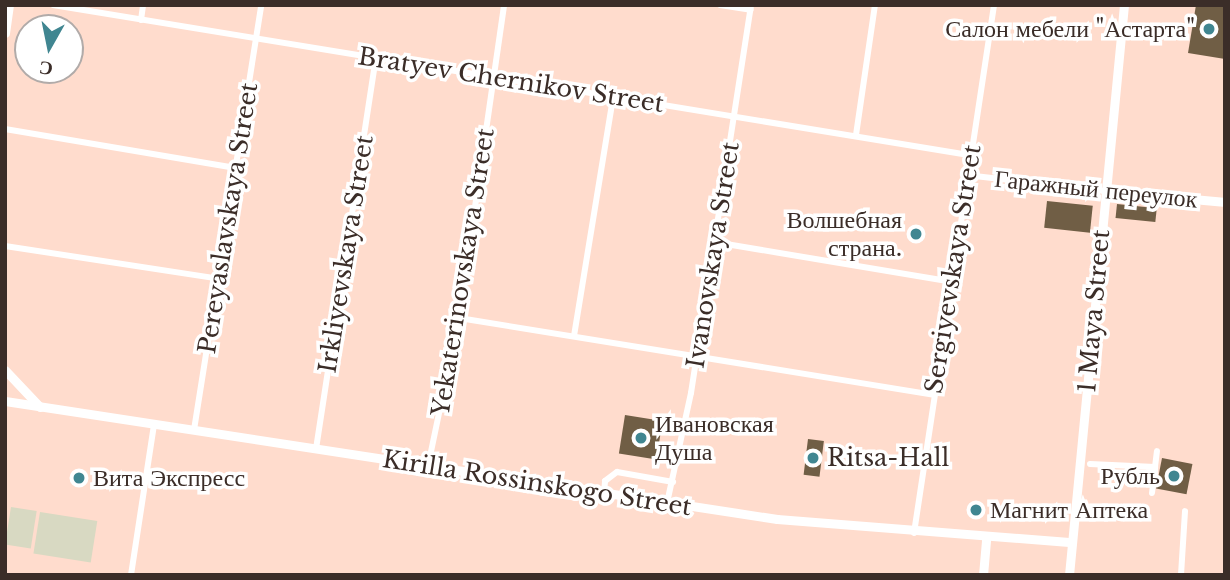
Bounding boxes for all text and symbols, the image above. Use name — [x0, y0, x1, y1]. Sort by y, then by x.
north arrow — [14, 14, 84, 84]
place label: Салон мебели "Астарта" — [945, 15, 1195, 43]
marker: Салон мебели "Астарта" — [1201, 21, 1217, 37]
street label: Bratyev Chernikov Street — [355, 41, 667, 119]
text: С — [37, 56, 55, 81]
street label: Pereyaslavskaya Street — [192, 80, 264, 356]
street label: Yekaterinovskaya Street — [426, 126, 500, 418]
street label: Irkliyevskaya Street — [313, 133, 379, 375]
street label: Ivanovskaya Street — [681, 140, 745, 370]
street label: Sergiyevskaya Street — [919, 142, 987, 396]
street label: Гаражный переулок — [993, 164, 1199, 214]
place label: Волшебная страна. — [786, 206, 902, 262]
marker: Волшебная страна. — [908, 226, 924, 242]
street label: 1 Maya Street — [1073, 228, 1115, 394]
place label: Ивановская Душа — [655, 410, 774, 466]
marker: Ивановская Душа — [633, 430, 649, 446]
street label: Kirilla Rossinskogo Street — [380, 444, 694, 522]
place label: Ritsa-Hall — [827, 444, 949, 472]
marker: Ritsa-Hall — [805, 450, 821, 466]
place label: Рубль — [1100, 462, 1160, 490]
place label: Вита Экспресс — [93, 464, 245, 492]
marker: Рубль — [1166, 468, 1182, 484]
marker: Вита Экспресс — [71, 470, 87, 486]
place label: Магнит Аптека — [990, 496, 1148, 524]
marker: Магнит Аптека — [968, 502, 984, 518]

